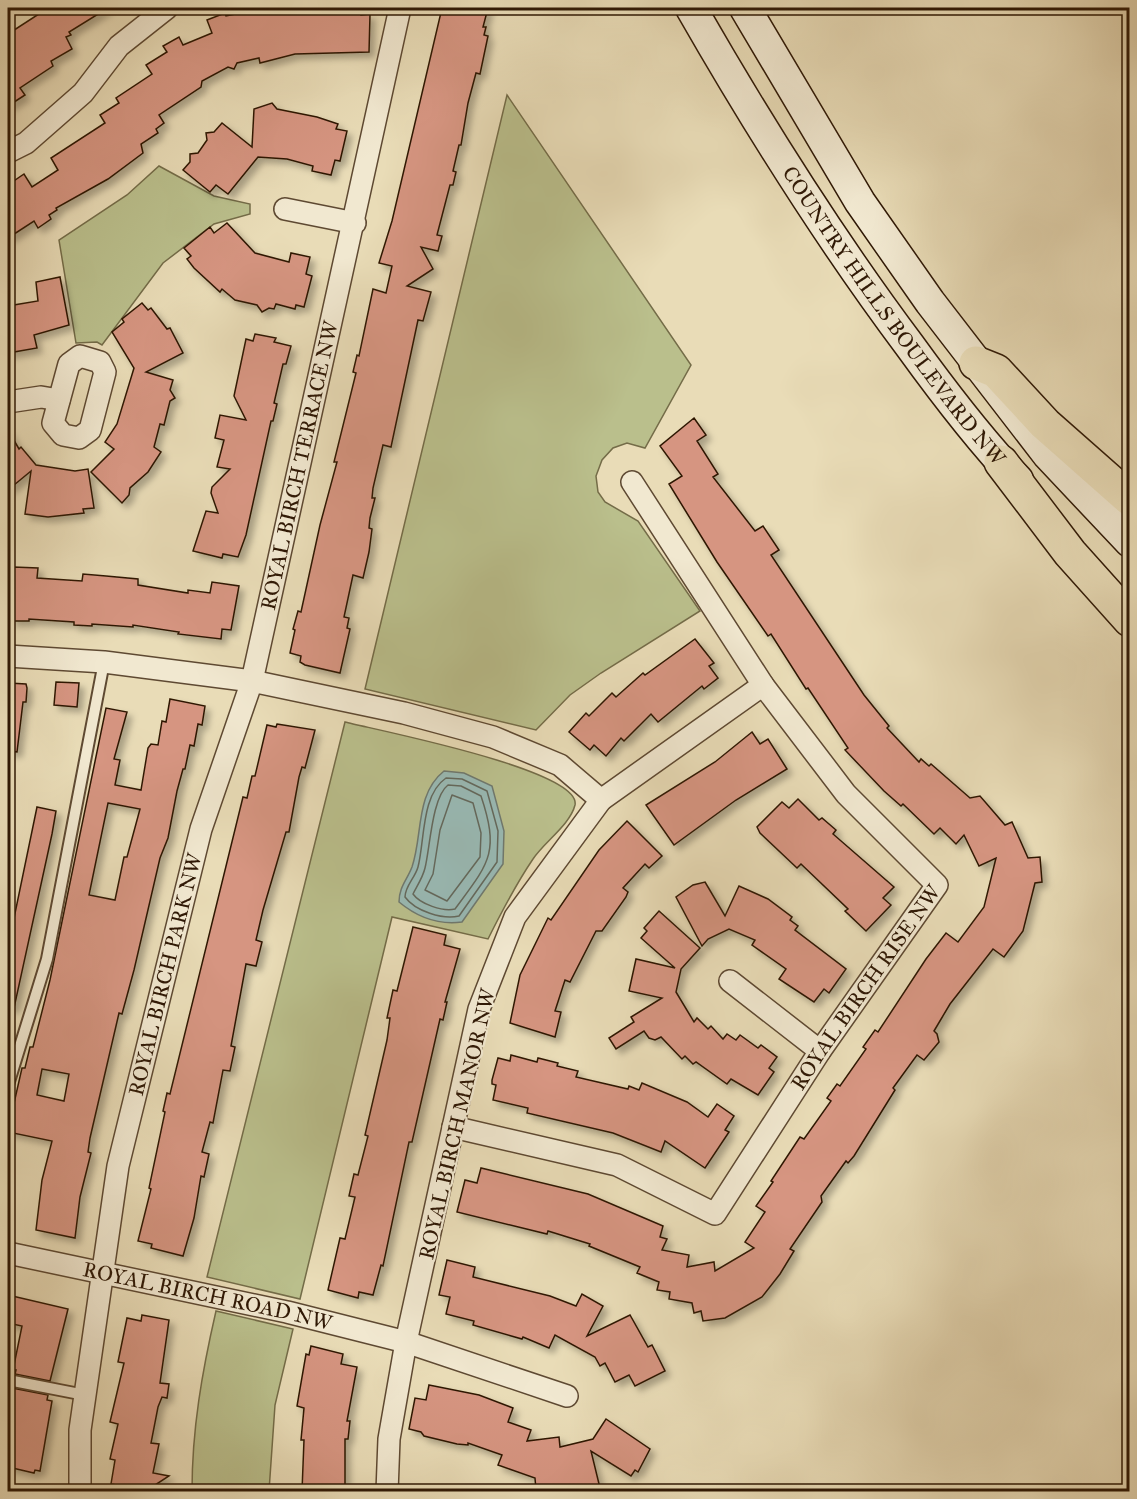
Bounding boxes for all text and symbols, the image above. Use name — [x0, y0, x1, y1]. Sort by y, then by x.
street label: COUNTRY HILLS BOULEVARD NW — [777, 161, 1012, 471]
street label: ROYAL BIRCH TERRACE NW — [255, 317, 344, 613]
street label: ROYAL BIRCH PARK NW — [123, 850, 208, 1098]
street label: ROYAL BIRCH RISE NW — [785, 879, 947, 1095]
street label: ROYAL BIRCH MANOR NW — [413, 985, 501, 1262]
street label: ROYAL BIRCH ROAD NW — [80, 1256, 336, 1336]

